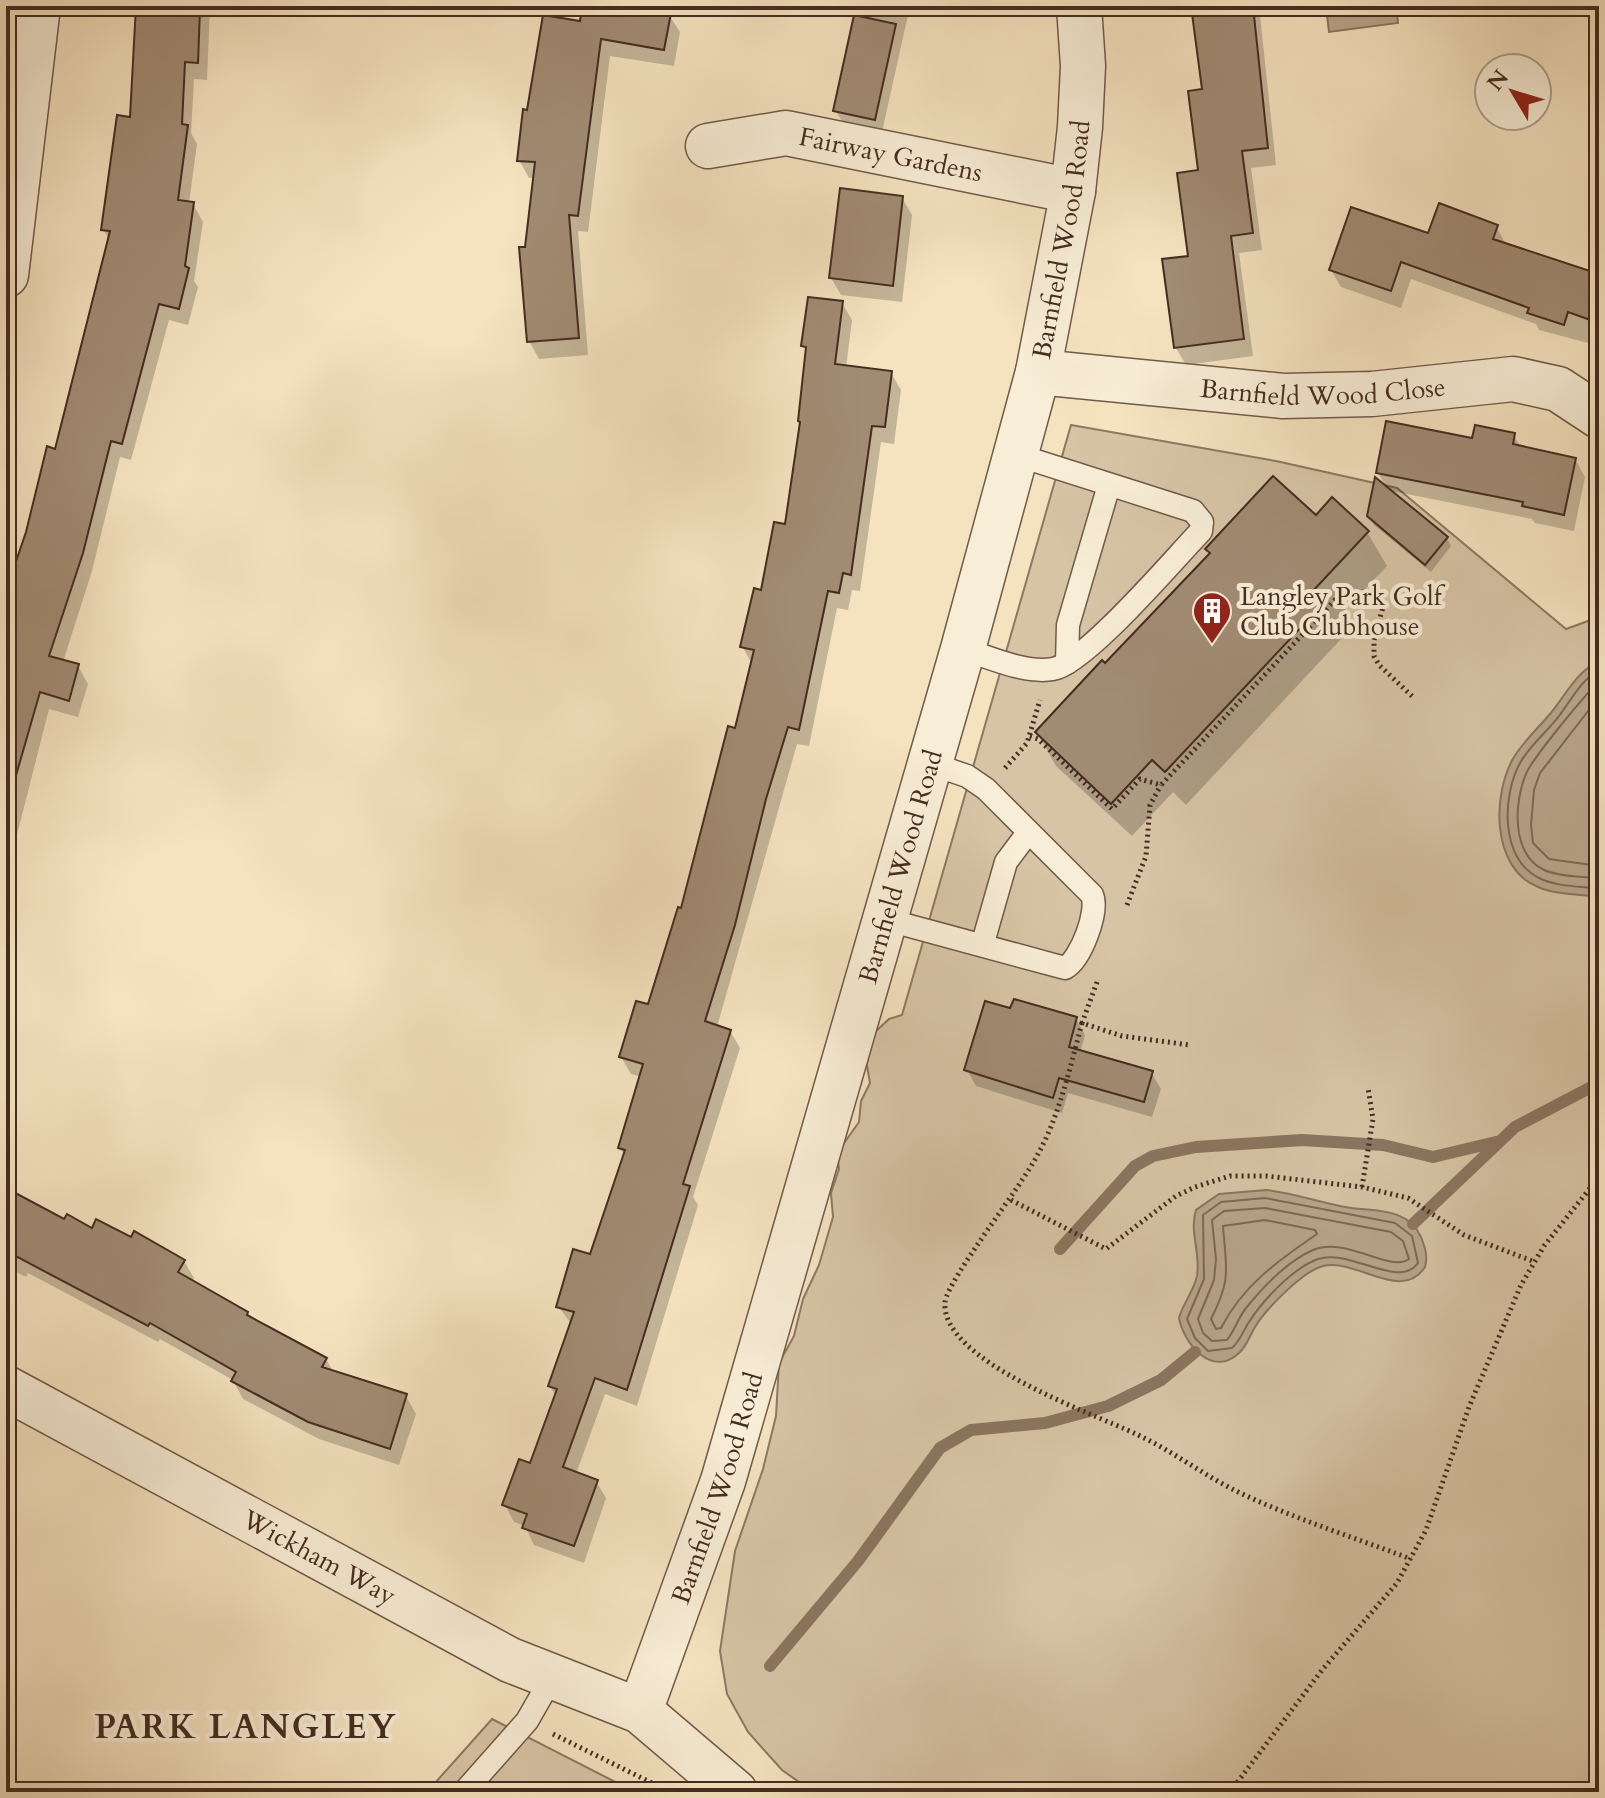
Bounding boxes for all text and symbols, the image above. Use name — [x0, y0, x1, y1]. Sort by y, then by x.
north arrow — [1473, 52, 1553, 132]
text: N — [1480, 64, 1516, 97]
street label: Barnfield Wood Road — [1023, 118, 1098, 362]
street label: Fairway Gardens — [796, 119, 986, 190]
street label: Barnfield Wood Close — [1199, 369, 1447, 414]
place label: Langley Park Golf Club Clubhouse — [1240, 579, 1446, 644]
building icon: Langley Park Golf Club Clubhouse — [1191, 590, 1233, 645]
street label: Barnfield Wood Road — [850, 745, 951, 988]
street label: Barnfield Wood Road — [663, 1368, 771, 1609]
street label: Wickham Way — [235, 1501, 403, 1613]
district label: PARK LANGLEY — [94, 1704, 398, 1750]

